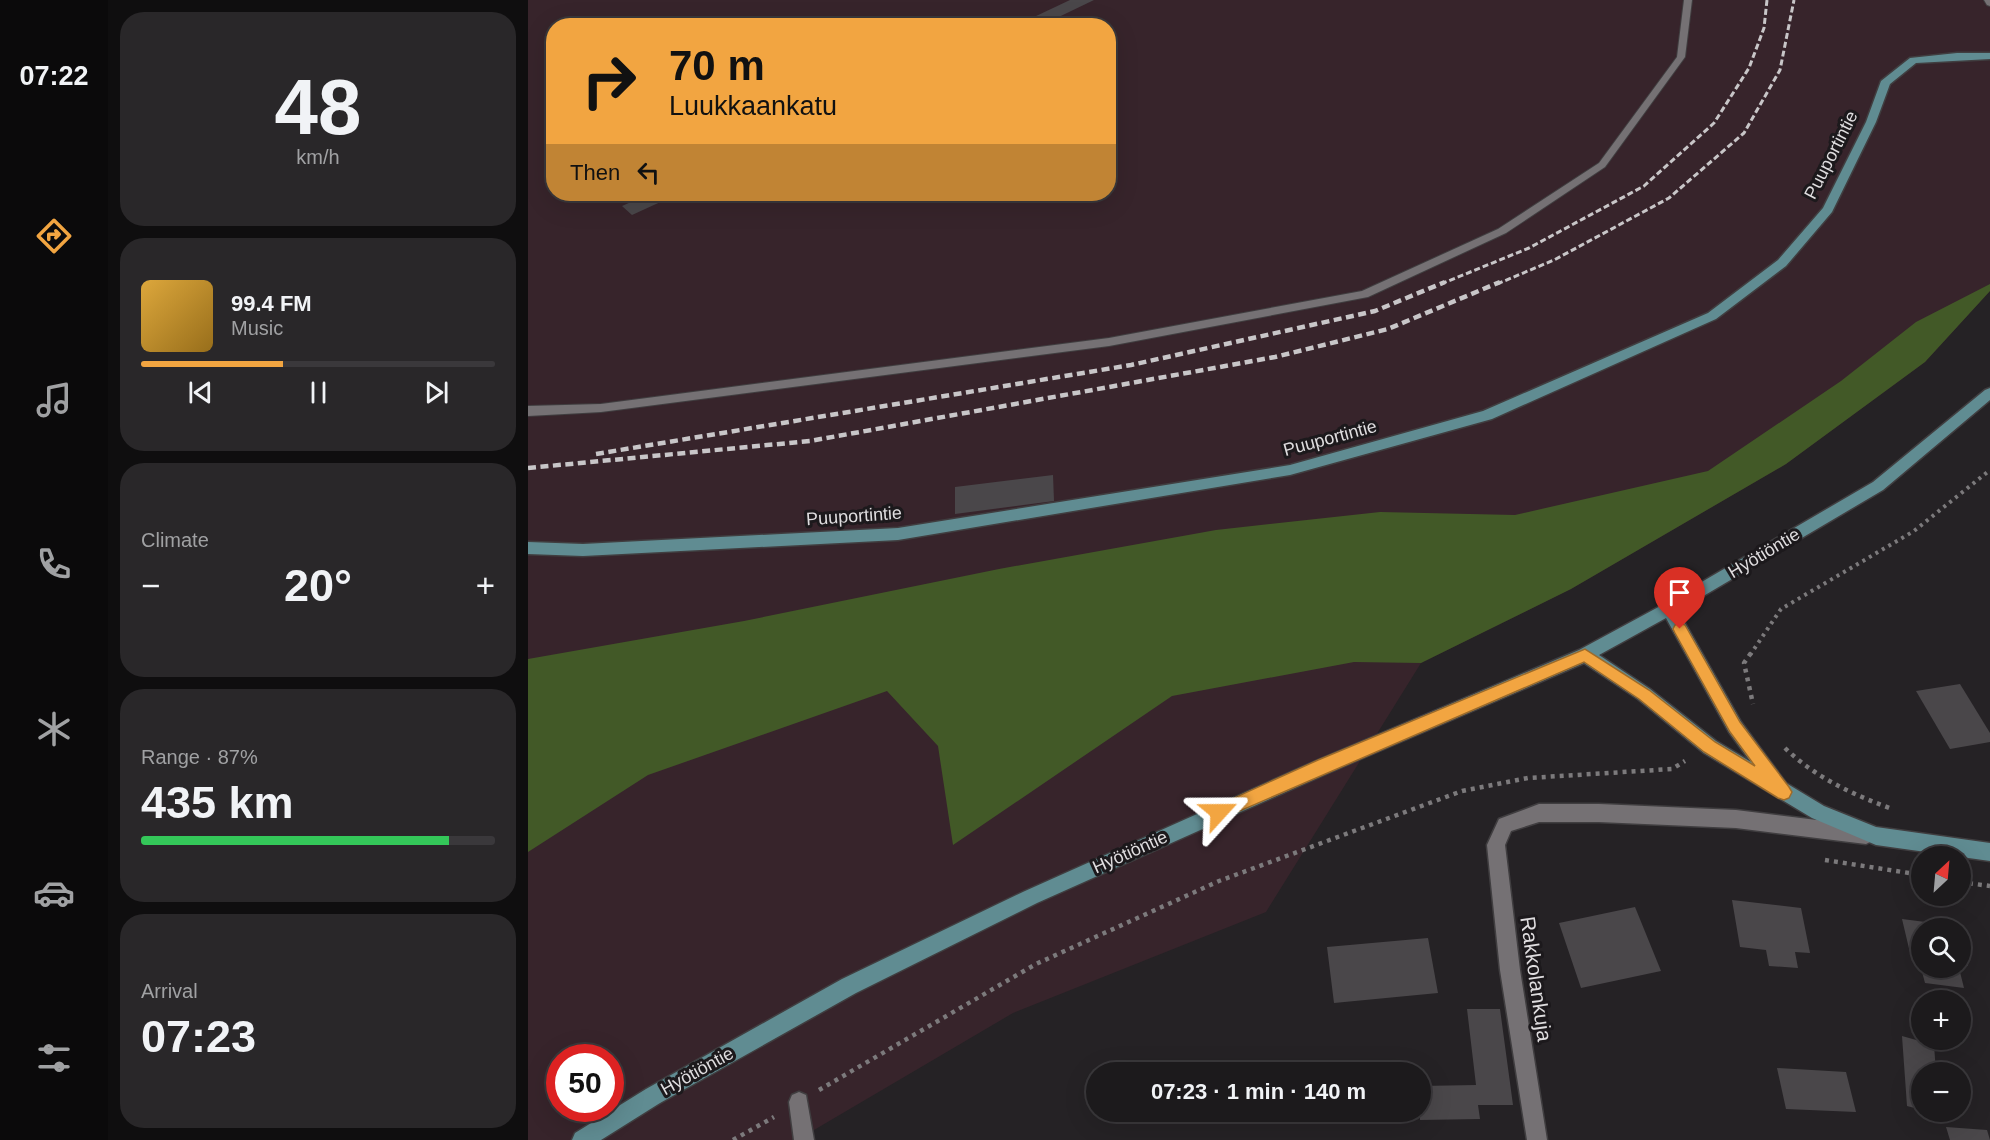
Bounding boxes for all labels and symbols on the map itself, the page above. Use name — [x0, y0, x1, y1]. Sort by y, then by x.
street label: Puuportintie — [1800, 108, 1862, 202]
street label: Puuportintie — [1281, 416, 1379, 460]
street label: Puuportintie — [805, 503, 903, 529]
street label: Hyötiöntie — [1725, 524, 1803, 582]
pin — [1654, 567, 1705, 629]
position arrow — [1187, 780, 1251, 844]
street label: Hyötiöntie — [1089, 827, 1171, 877]
north arrow — [1911, 846, 1971, 906]
street label: Rakkolankuja — [1516, 915, 1557, 1043]
street label: Hyötiöntie — [657, 1043, 737, 1099]
speed limit sign: 50 — [546, 1044, 624, 1122]

